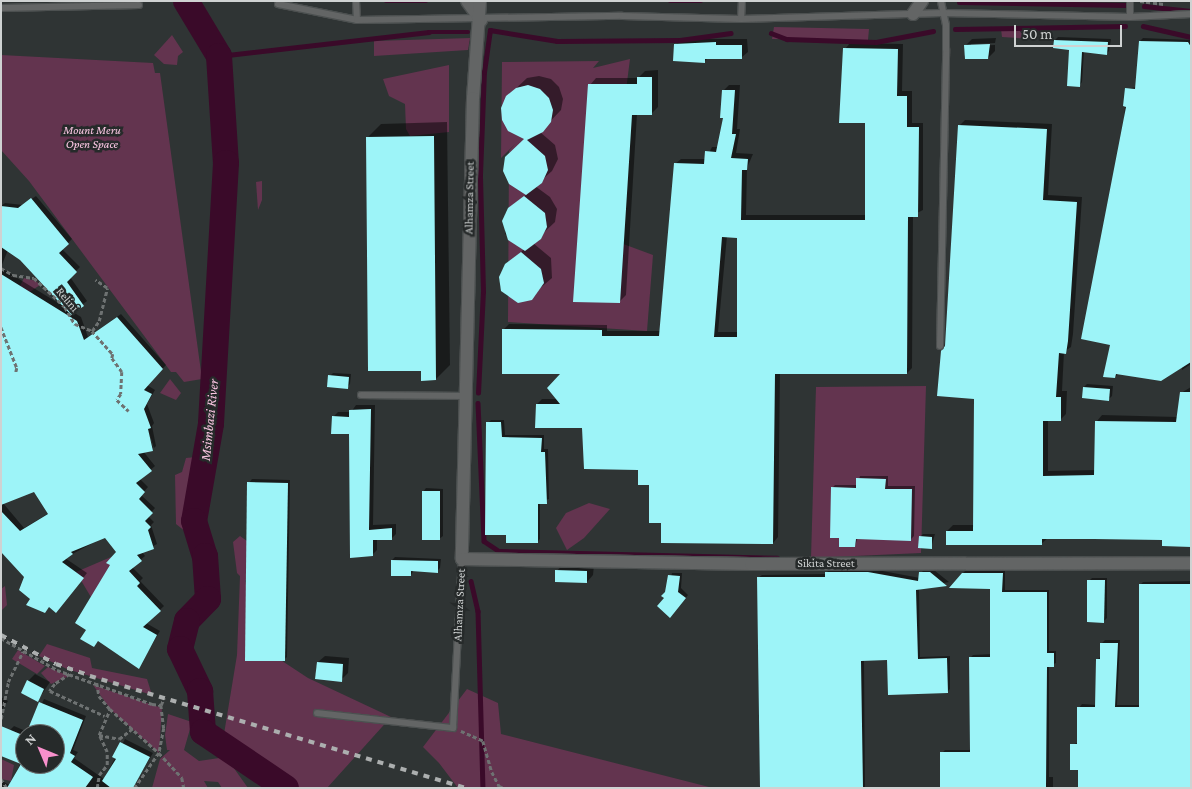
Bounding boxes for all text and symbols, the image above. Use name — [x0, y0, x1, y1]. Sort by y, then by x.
scale bar — [1017, 15, 1124, 47]
text: 50 m — [1022, 26, 1052, 42]
park label: Mount Meru Open Space — [63, 124, 121, 152]
street label: Alhamza Street — [462, 162, 478, 234]
street label: Relini — [53, 285, 81, 315]
water label: Msimbazi River — [196, 378, 222, 462]
street label: Sikita Street — [797, 557, 855, 571]
street label: Alhamza Street — [451, 568, 469, 642]
north arrow — [15, 724, 65, 774]
text: N — [21, 730, 39, 748]

